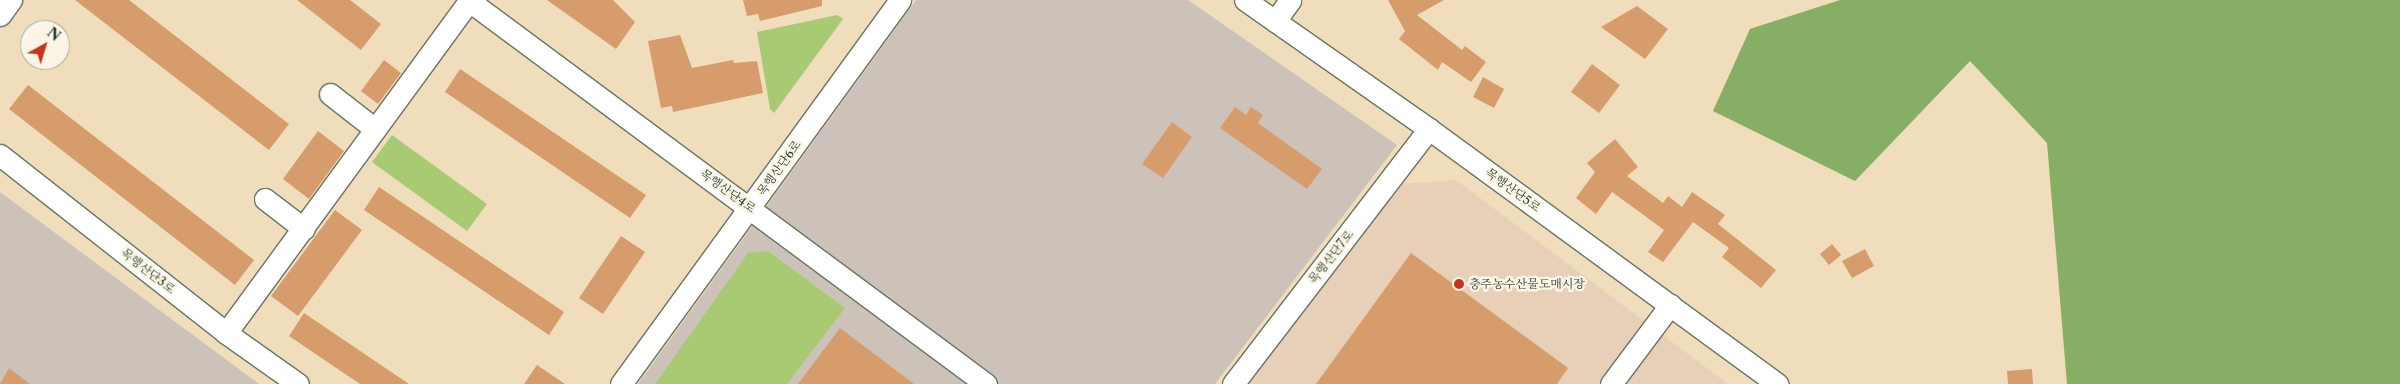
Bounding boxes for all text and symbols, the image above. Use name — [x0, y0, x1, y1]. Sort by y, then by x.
north arrow — [20, 20, 70, 70]
text: N — [43, 23, 64, 45]
street label: 목행산단6로 — [754, 137, 804, 199]
street label: 목행산단5로 — [1483, 165, 1543, 215]
street label: 목행산단4로 — [698, 166, 758, 216]
street label: 목행산단7로 — [1306, 227, 1356, 287]
street label: 목행산단3로 — [118, 245, 178, 297]
place label: 충주농수산물도매시장 — [1469, 277, 1585, 291]
marker: 충주농수산물도매시장 — [1453, 278, 1465, 290]

